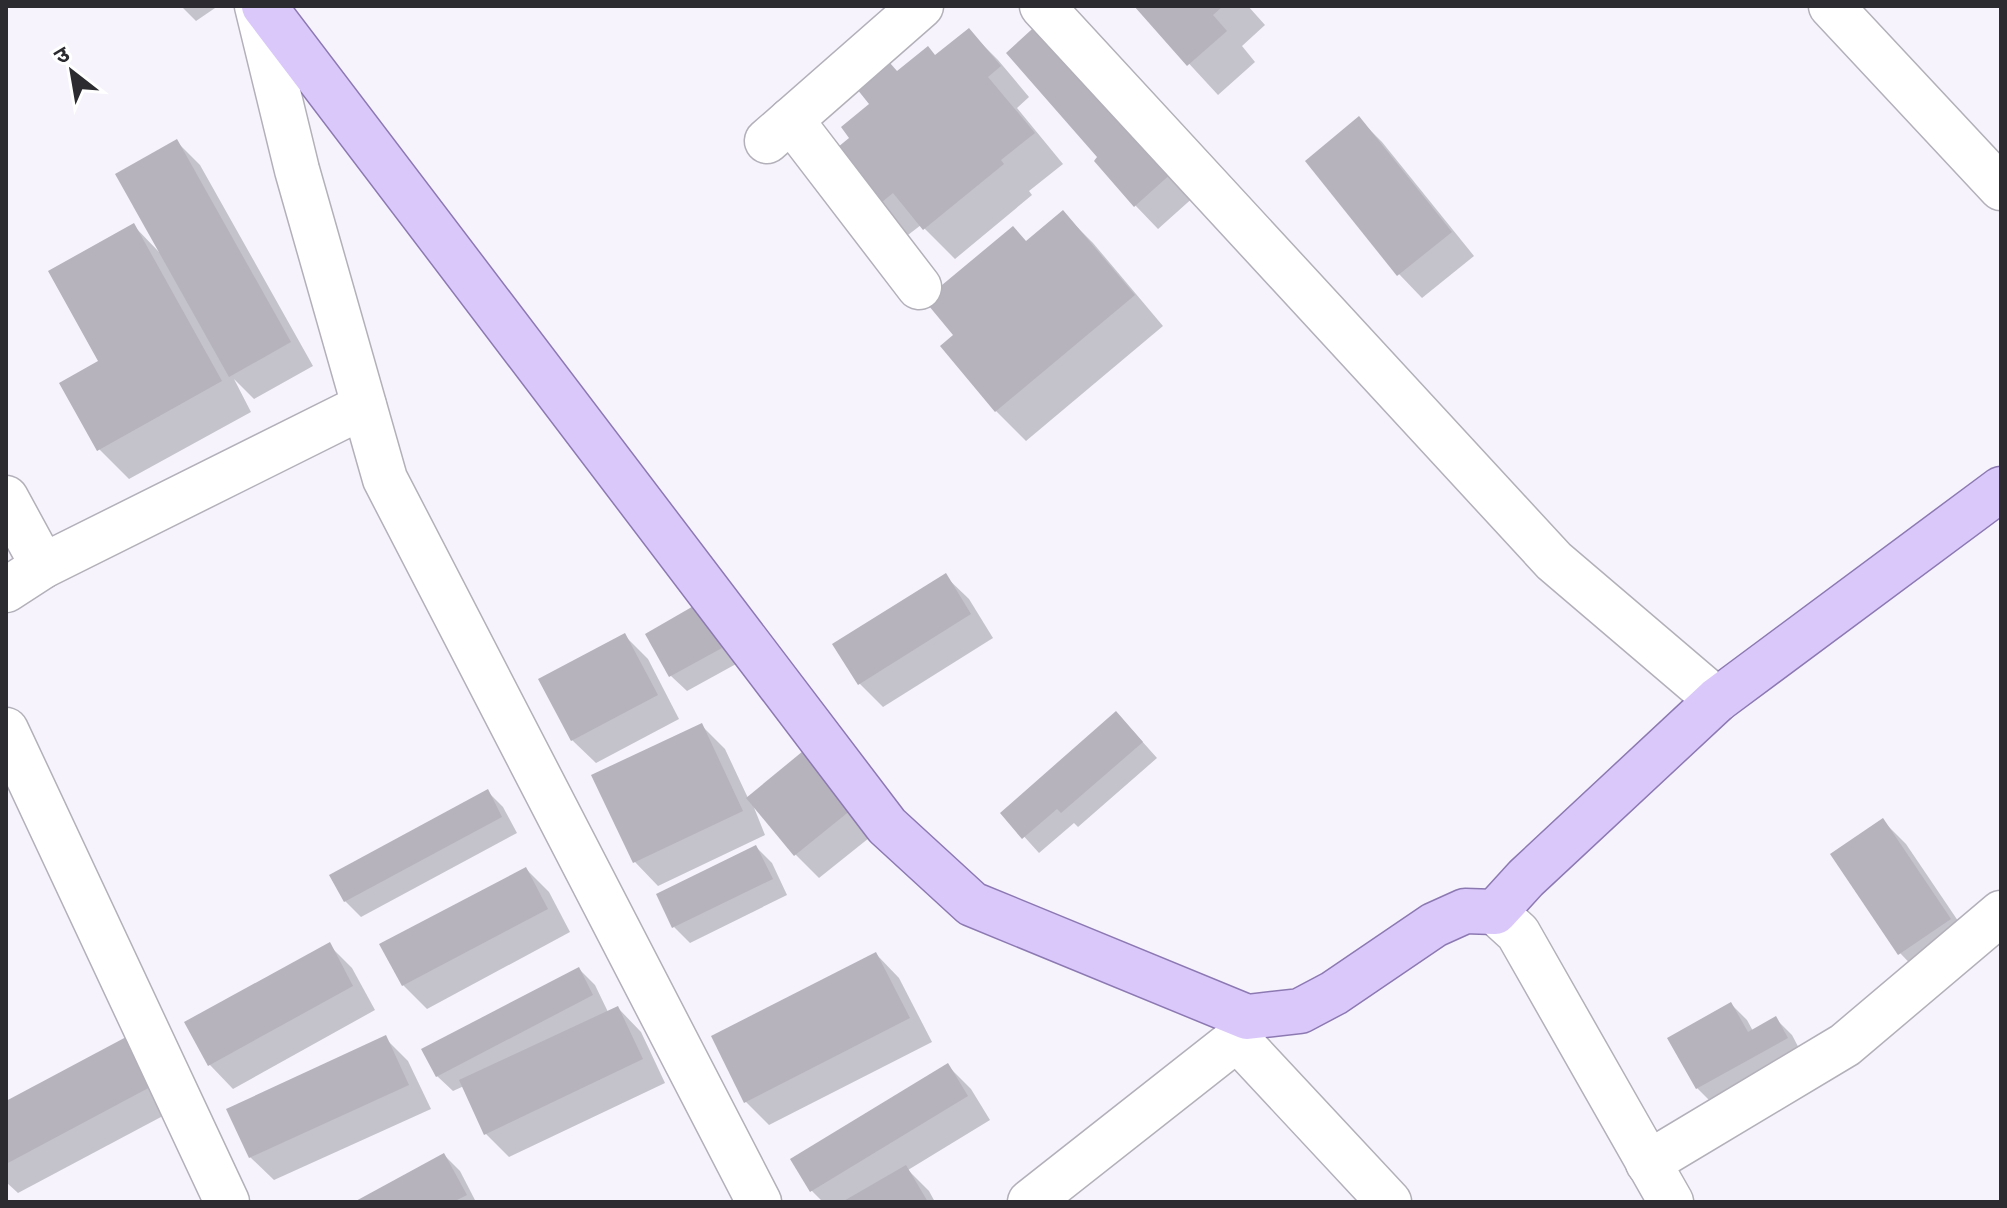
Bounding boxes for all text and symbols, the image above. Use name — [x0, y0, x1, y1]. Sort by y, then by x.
north arrow — [32, 32, 112, 112]
text: उ — [49, 40, 75, 69]

